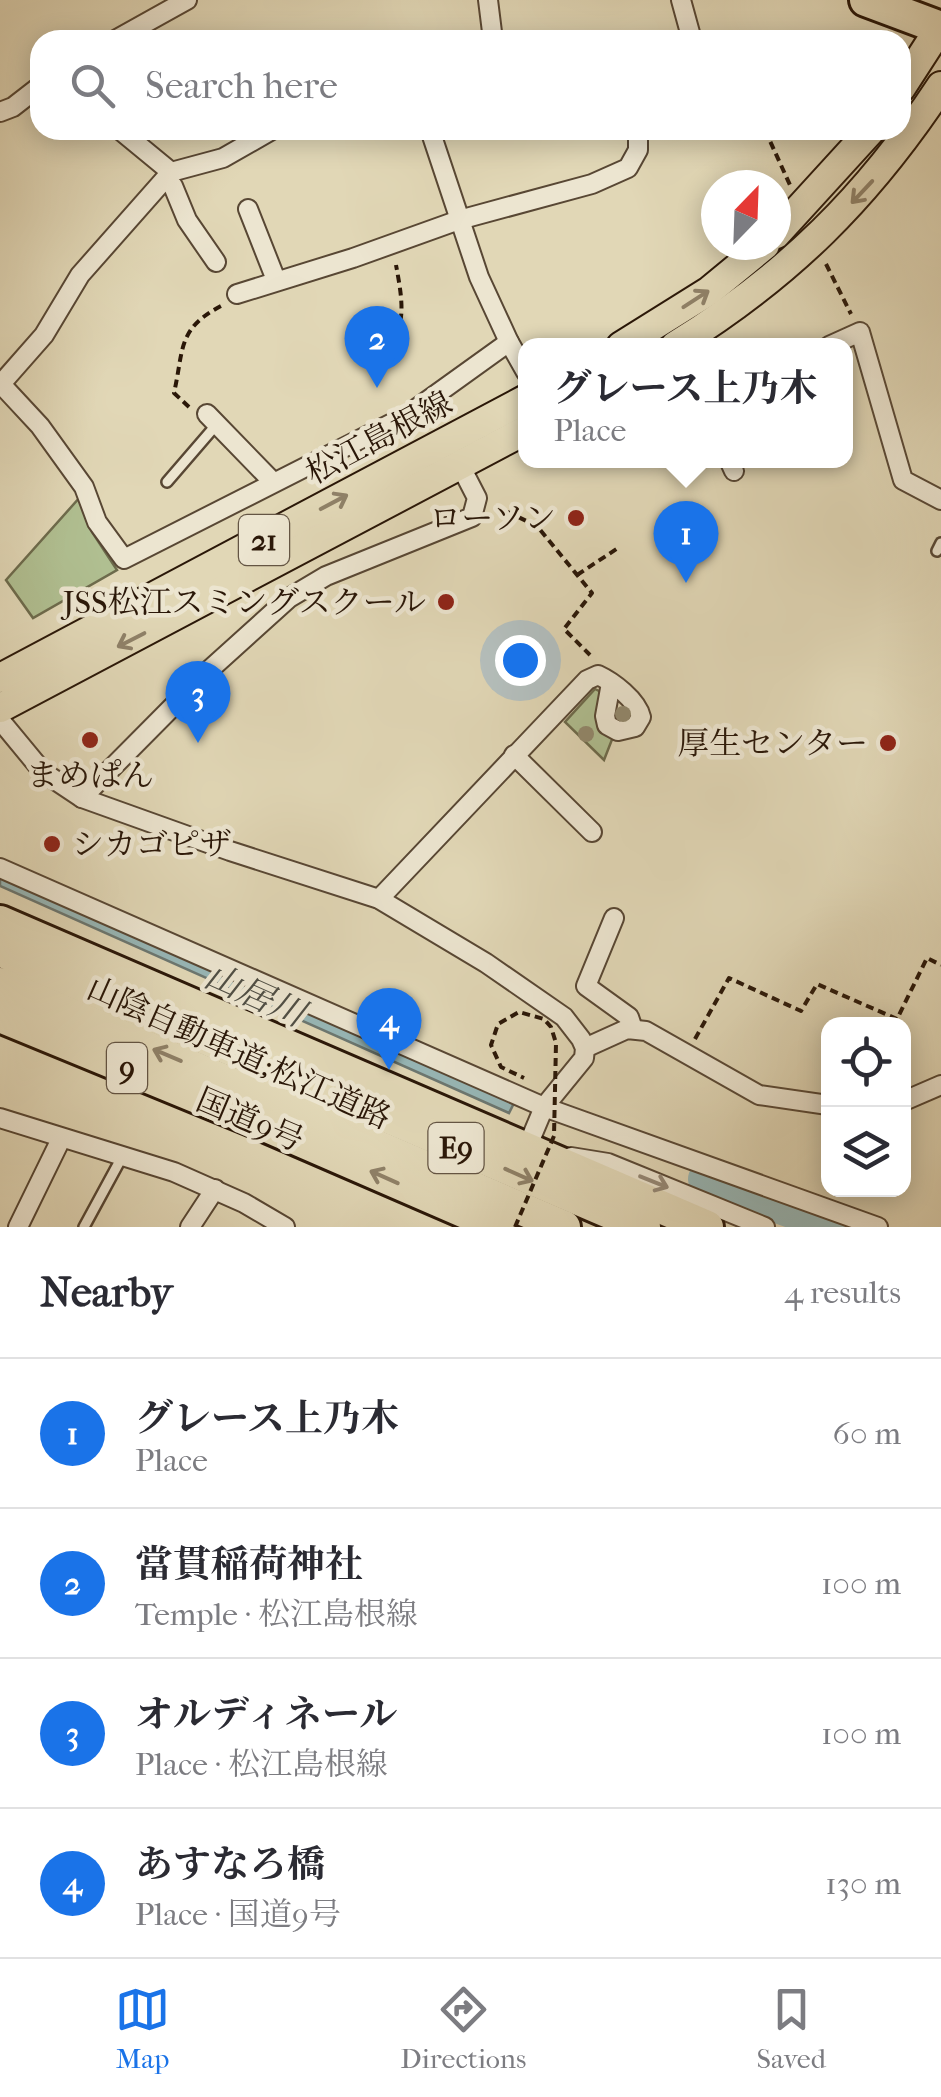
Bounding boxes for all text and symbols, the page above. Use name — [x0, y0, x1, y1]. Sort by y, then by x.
search box — [30, 30, 911, 140]
icon: search — [65, 58, 120, 113]
text: Search here — [145, 63, 338, 108]
north arrow — [701, 170, 791, 260]
one-way arrow — [850, 180, 874, 204]
one-way arrow — [681, 288, 709, 309]
pin: 2 — [344, 306, 410, 388]
popup — [518, 338, 853, 468]
text: グレース上乃木 — [553, 366, 818, 411]
street label: 松江島根線 — [300, 384, 458, 492]
text: Place — [553, 412, 626, 449]
one-way arrow — [318, 492, 348, 511]
place label: ローソン — [429, 500, 556, 537]
pin: 1 — [654, 500, 718, 583]
marker: ローソン — [565, 507, 587, 529]
road number: 21 — [239, 515, 289, 565]
place label: JSS松江スミングスクール — [60, 584, 426, 621]
marker: JSS松江スミングスクール — [435, 591, 457, 613]
one-way arrow — [117, 631, 146, 650]
your location — [495, 635, 546, 686]
pin: 3 — [166, 660, 230, 743]
place label: 厚生センター — [677, 725, 868, 762]
marker: まめぱん — [79, 729, 101, 751]
marker: 厚生センター — [877, 732, 899, 754]
place label: まめぱん — [26, 757, 154, 794]
place label: シカゴピザ — [72, 826, 232, 863]
marker: シカゴピザ — [41, 833, 63, 855]
water label: 山居川 — [199, 955, 315, 1037]
street label: 山陰自動車道;松江道路 — [82, 969, 396, 1137]
pin: 4 — [356, 988, 422, 1070]
map controls — [821, 1017, 911, 1197]
button: locate — [821, 1017, 911, 1107]
road number: 9 — [107, 1043, 147, 1093]
one-way arrow — [152, 1045, 183, 1063]
street label: 国道9号 — [191, 1081, 309, 1159]
button: layers — [821, 1107, 911, 1197]
road number: E9 — [428, 1123, 484, 1173]
one-way arrow — [369, 1167, 400, 1185]
one-way arrow — [503, 1167, 534, 1185]
one-way arrow — [638, 1174, 668, 1192]
text: Nearby — [40, 1268, 172, 1317]
text: 4 results — [784, 1274, 901, 1311]
text: グレース上乃木 — [135, 1396, 399, 1441]
text: 1 — [67, 1415, 78, 1452]
text: 60 m — [833, 1415, 901, 1452]
text: Place — [135, 1442, 208, 1479]
text: 當貫稲荷神社 — [135, 1542, 363, 1587]
text: 2 — [64, 1565, 81, 1602]
text: 100 m — [821, 1565, 901, 1602]
text: Temple · 松江島根線 — [135, 1596, 418, 1633]
text: オルディネール — [135, 1692, 397, 1737]
text: 3 — [66, 1715, 79, 1752]
text: 100 m — [821, 1715, 901, 1752]
text: Place · 松江島根線 — [135, 1746, 388, 1783]
text: あすなろ橋 — [135, 1842, 325, 1887]
text: 4 — [63, 1865, 82, 1902]
text: 130 m — [825, 1865, 901, 1902]
text: Place · 国道9号 — [135, 1896, 341, 1933]
tab: Map — [115, 1982, 170, 2075]
tab: Directions — [400, 1982, 526, 2075]
tab: Saved — [756, 1982, 826, 2075]

